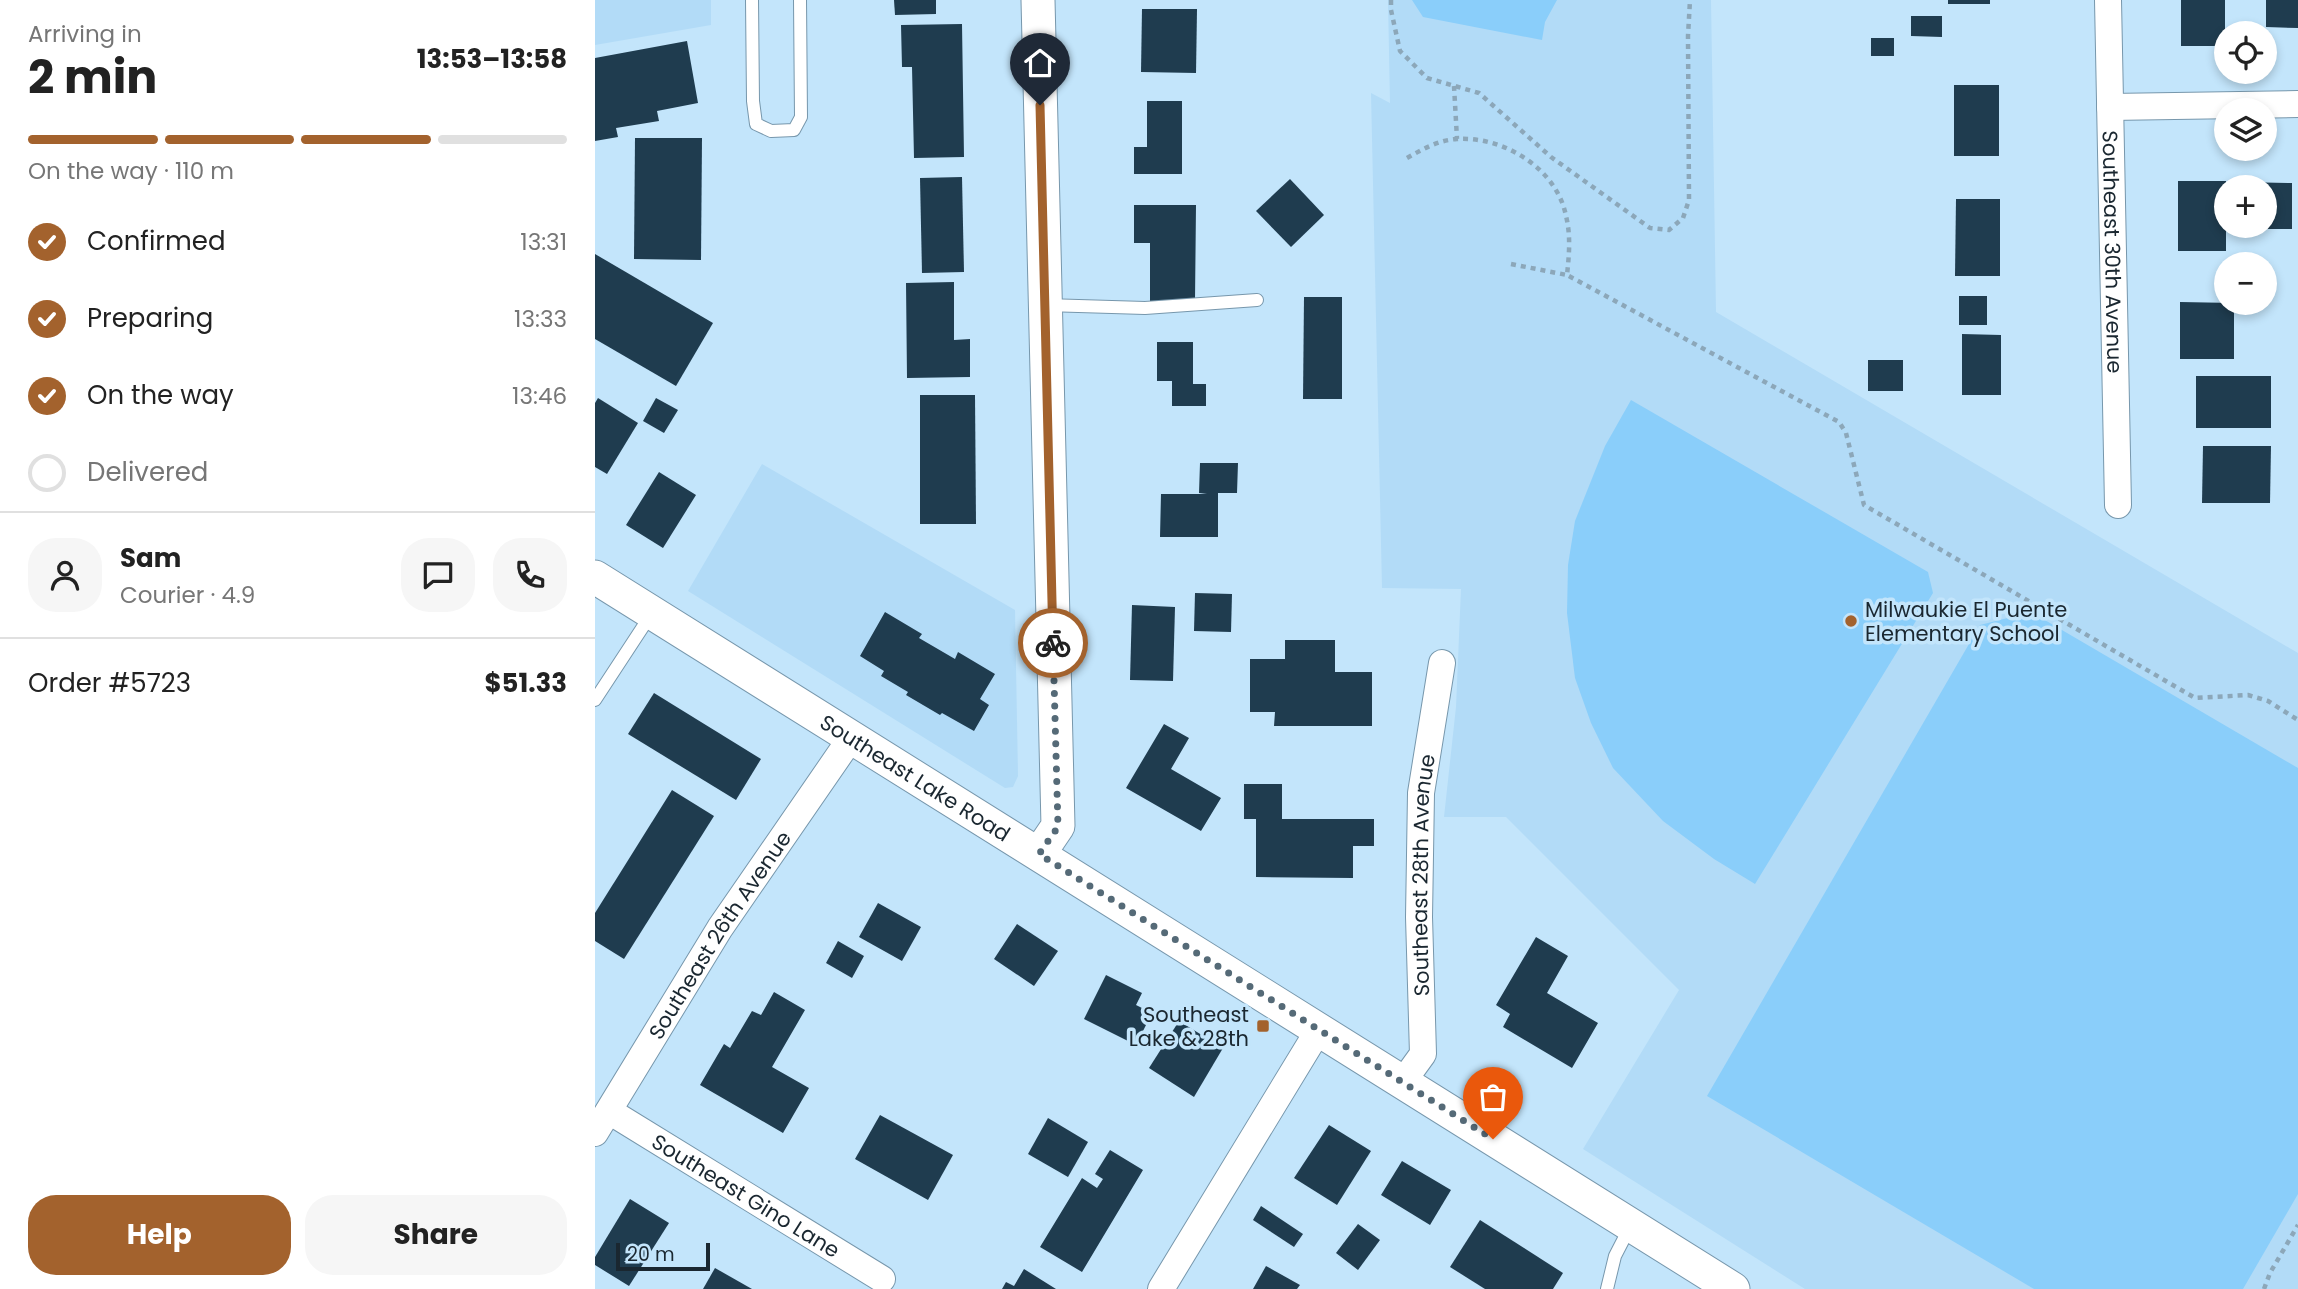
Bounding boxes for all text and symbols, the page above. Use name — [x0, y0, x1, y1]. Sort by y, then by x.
text: Arriving in — [28, 18, 142, 50]
map controls — [2214, 21, 2277, 315]
button: locate — [2214, 21, 2277, 84]
pin — [1010, 33, 1070, 105]
text: 13:53–13:58 — [417, 41, 567, 77]
icon: home — [1021, 44, 1059, 82]
text: 2 min — [28, 45, 157, 109]
button: layers — [2214, 98, 2277, 161]
street label: Southeast 30th Avenue — [2096, 130, 2130, 374]
text: On the way · 110 m — [28, 155, 234, 187]
button: + — [2214, 175, 2277, 238]
icon: check — [28, 223, 66, 261]
text: Confirmed — [87, 223, 225, 259]
text: 13:31 — [520, 226, 567, 258]
button: − — [2214, 252, 2277, 315]
icon: check — [28, 300, 66, 338]
text: Preparing — [87, 300, 213, 336]
text: 13:33 — [514, 303, 567, 335]
icon: check — [28, 377, 66, 415]
text: On the way — [87, 377, 234, 413]
text: 13:46 — [512, 380, 567, 412]
text: Delivered — [87, 454, 208, 490]
button: person — [28, 538, 102, 612]
button: chat — [401, 538, 475, 612]
button: phone — [493, 538, 567, 612]
text: Sam — [120, 540, 181, 576]
text: Courier · 4.9 — [120, 579, 255, 611]
place label: Milwaukie El Puente Elementary School — [1865, 595, 2067, 648]
courier — [1018, 608, 1088, 678]
marker: Milwaukie El Puente Elementary School — [1843, 613, 1859, 629]
icon: bike — [1034, 624, 1072, 662]
text: Order #5723 — [28, 665, 191, 701]
text: $51.33 — [484, 665, 567, 701]
street label: Southeast Lake Road — [815, 707, 1016, 848]
street label: Southeast 28th Avenue — [1404, 752, 1442, 997]
street label: Southeast 26th Avenue — [641, 825, 797, 1044]
place label: Southeast Lake & 28th — [1129, 1000, 1249, 1053]
marker: Southeast Lake & 28th — [1255, 1018, 1271, 1034]
pin — [1463, 1067, 1523, 1139]
icon: bag — [1474, 1078, 1512, 1116]
street label: Southeast Gino Lane — [647, 1127, 846, 1264]
button: Help — [28, 1195, 291, 1275]
button: Share — [305, 1195, 567, 1275]
scale bar — [616, 1240, 711, 1272]
text: 20 m — [627, 1241, 675, 1268]

